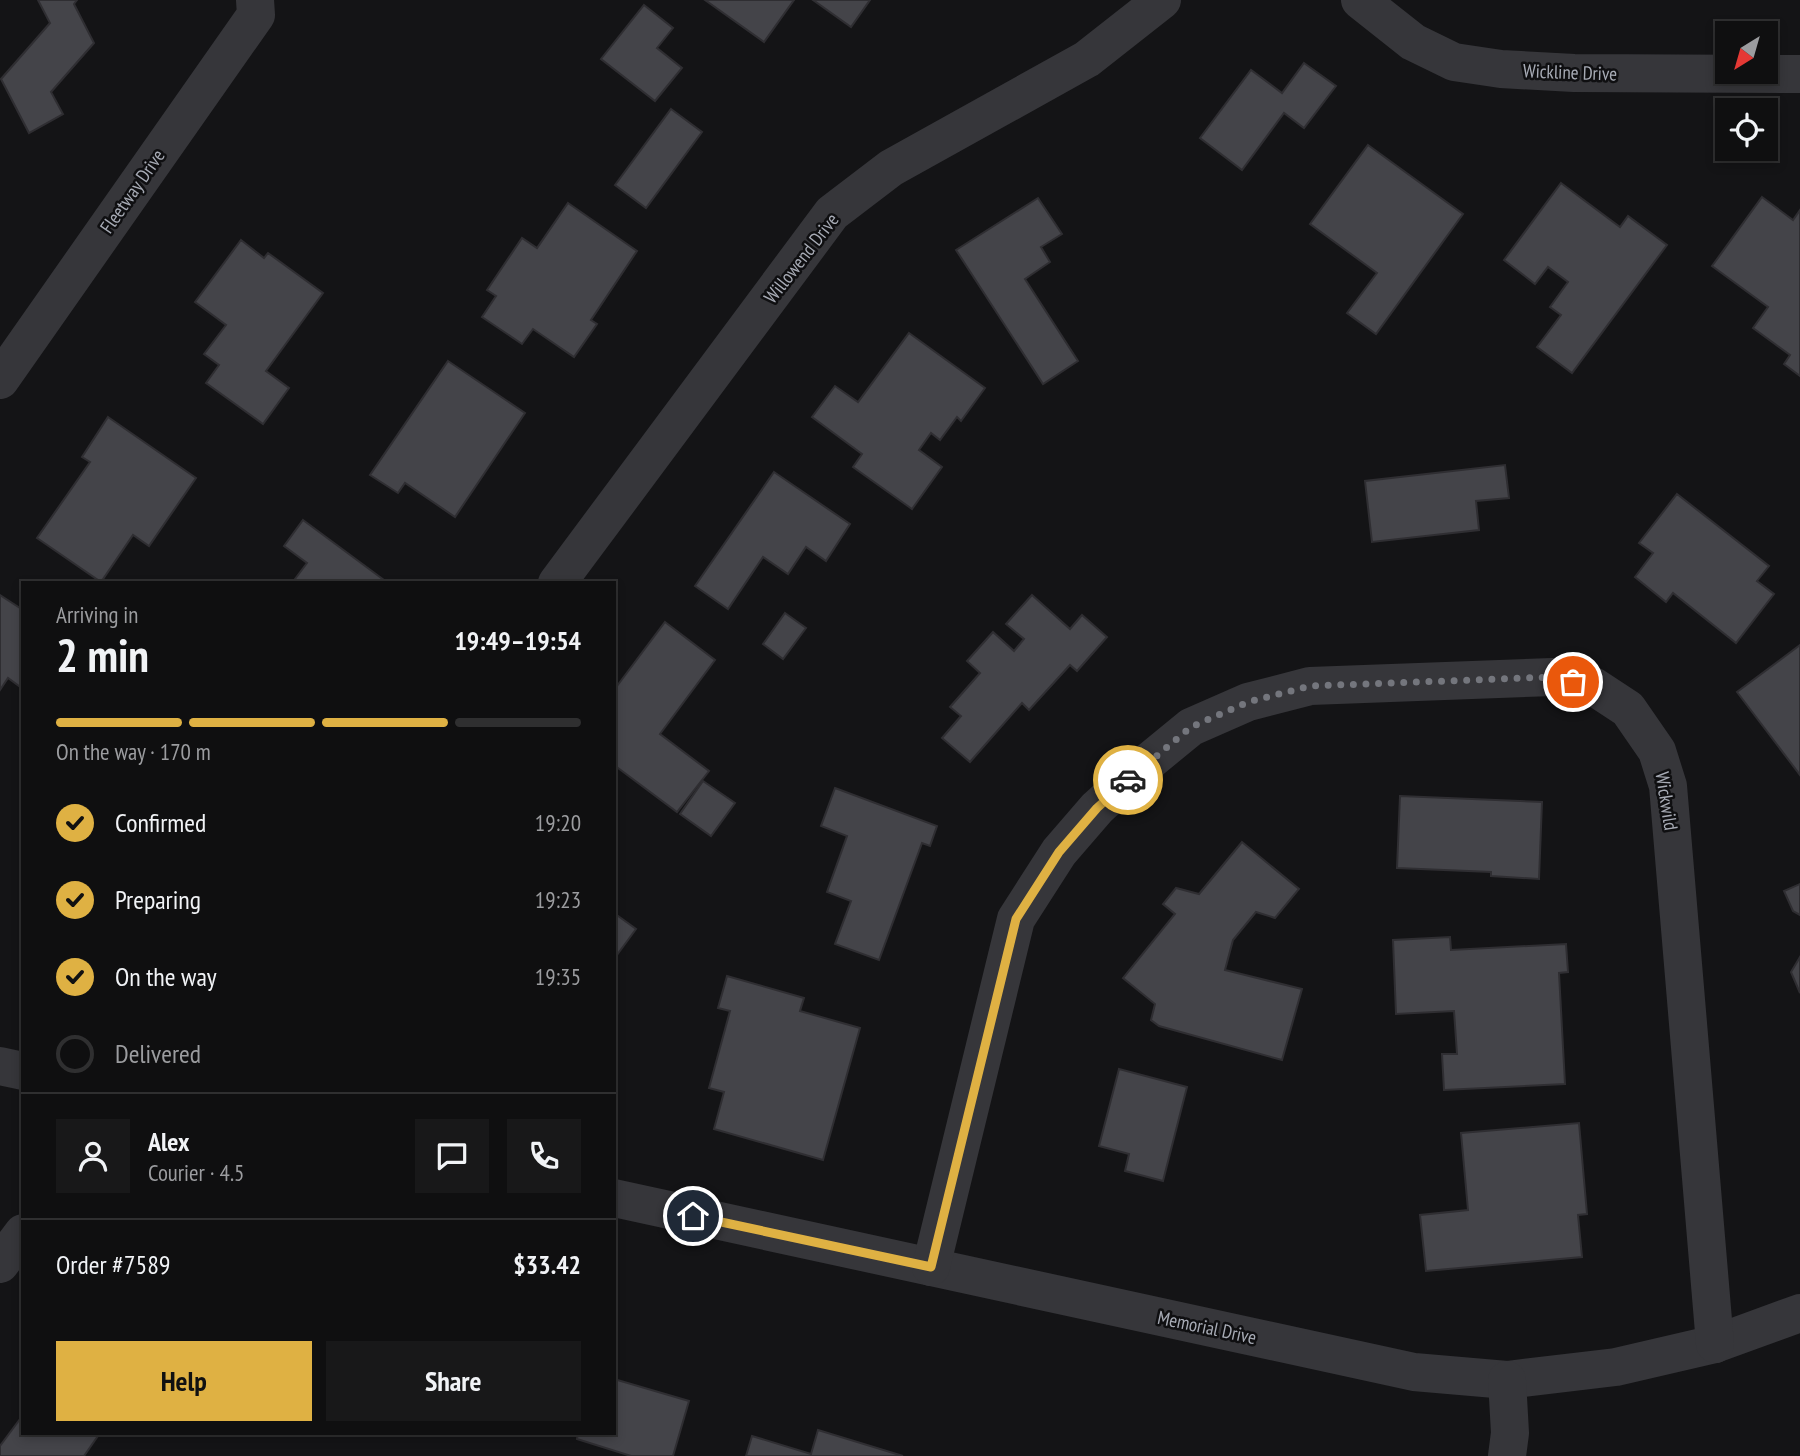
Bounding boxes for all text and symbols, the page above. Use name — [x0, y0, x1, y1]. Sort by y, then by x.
north arrow — [1715, 21, 1778, 84]
map controls — [1715, 21, 1778, 161]
street label: Wickline Drive — [1522, 58, 1618, 86]
button: locate — [1715, 98, 1778, 161]
street label: Fleetway Drive — [94, 144, 170, 238]
street label: Willowend Drive — [758, 208, 844, 308]
text: Arriving in — [56, 600, 138, 629]
text: 19:49–19:54 — [454, 624, 581, 657]
text: 2 min — [56, 625, 149, 685]
pin — [1543, 652, 1603, 712]
icon: bag — [1554, 663, 1592, 701]
text: On the way · 170 m — [56, 737, 211, 766]
courier — [1093, 745, 1163, 815]
icon: car — [1109, 761, 1147, 799]
street label: Wickwild — [1651, 770, 1683, 832]
icon: check — [56, 804, 94, 842]
text: Confirmed — [115, 806, 206, 839]
text: 19:20 — [535, 808, 581, 837]
icon: check — [56, 881, 94, 919]
text: Preparing — [115, 883, 201, 916]
text: 19:23 — [535, 885, 581, 914]
icon: check — [56, 958, 94, 996]
text: On the way — [115, 960, 217, 993]
text: 19:35 — [535, 962, 581, 991]
text: Delivered — [115, 1037, 201, 1070]
button: person — [56, 1119, 130, 1193]
button: chat — [415, 1119, 489, 1193]
button: phone — [507, 1119, 581, 1193]
text: Alex — [148, 1125, 189, 1158]
text: Courier · 4.5 — [148, 1158, 244, 1187]
pin — [663, 1186, 723, 1246]
icon: home — [674, 1197, 712, 1235]
text: Order #7589 — [56, 1248, 171, 1281]
text: $33.42 — [513, 1248, 581, 1281]
street label: Memorial Drive — [1155, 1305, 1259, 1349]
button: Help — [56, 1341, 312, 1421]
button: Share — [326, 1341, 581, 1421]

